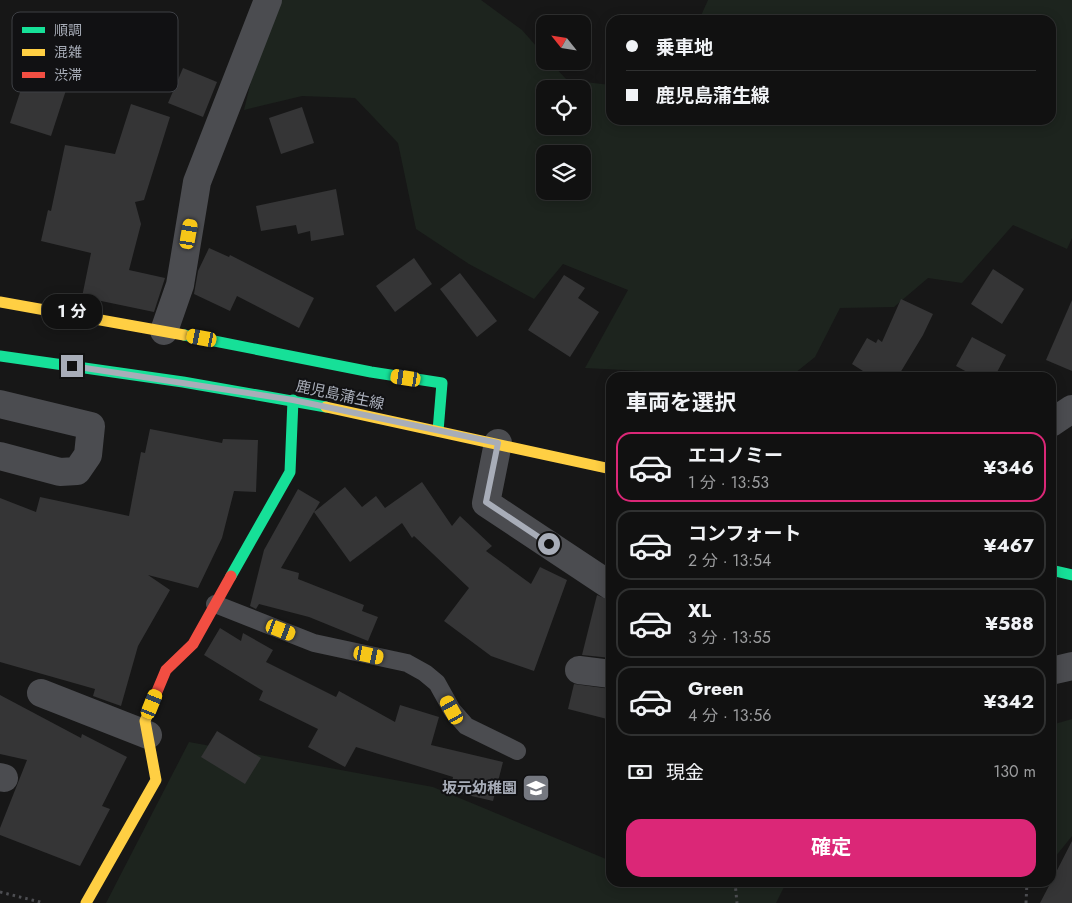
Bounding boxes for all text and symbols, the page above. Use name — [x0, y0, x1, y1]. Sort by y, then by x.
legend — [12, 12, 178, 92]
north arrow — [536, 15, 591, 70]
map controls — [536, 15, 591, 200]
text: 順調 — [54, 20, 82, 40]
text: 乗車地 — [656, 34, 713, 61]
text: 混雑 — [54, 42, 82, 62]
text: 渋滞 — [54, 65, 82, 85]
button: locate — [536, 80, 591, 135]
text: 鹿児島蒲生線 — [656, 82, 770, 109]
button: layers — [536, 145, 591, 200]
car — [179, 218, 198, 250]
callout: 1 分 — [42, 294, 102, 328]
text: 1 分 — [58, 300, 86, 323]
car — [185, 328, 218, 348]
route end — [61, 355, 83, 377]
car — [390, 368, 421, 388]
street label: 鹿児島蒲生線 — [294, 375, 386, 415]
text: 車両を選択 — [626, 386, 736, 418]
text: エコノミー — [688, 442, 783, 469]
icon: car — [628, 445, 673, 490]
text: ¥346 — [984, 454, 1034, 481]
text: 1 分 · 13:53 — [688, 471, 769, 494]
text: コンフォート — [688, 520, 801, 547]
icon: car — [628, 523, 673, 568]
text: ¥467 — [984, 532, 1034, 559]
route start — [538, 533, 560, 555]
text: 2 分 · 13:54 — [688, 549, 771, 572]
text: XL — [688, 597, 711, 624]
icon: car — [628, 601, 673, 646]
text: ¥588 — [985, 610, 1034, 637]
car — [264, 618, 297, 642]
text: 3 分 · 13:55 — [688, 626, 771, 649]
car — [352, 645, 385, 665]
text: Green — [688, 675, 744, 702]
icon: car — [628, 679, 673, 724]
car — [139, 687, 164, 721]
text: ¥342 — [984, 688, 1034, 715]
car — [438, 693, 465, 727]
text: 4 分 · 13:56 — [688, 704, 772, 727]
icon: cash — [626, 758, 654, 786]
text: 現金 — [666, 759, 704, 786]
text: 130 m — [993, 760, 1036, 783]
school or university icon: 坂元幼稚園 — [521, 773, 551, 803]
place label: 坂元幼稚園 — [442, 777, 517, 799]
button: 確定 — [626, 819, 1036, 877]

